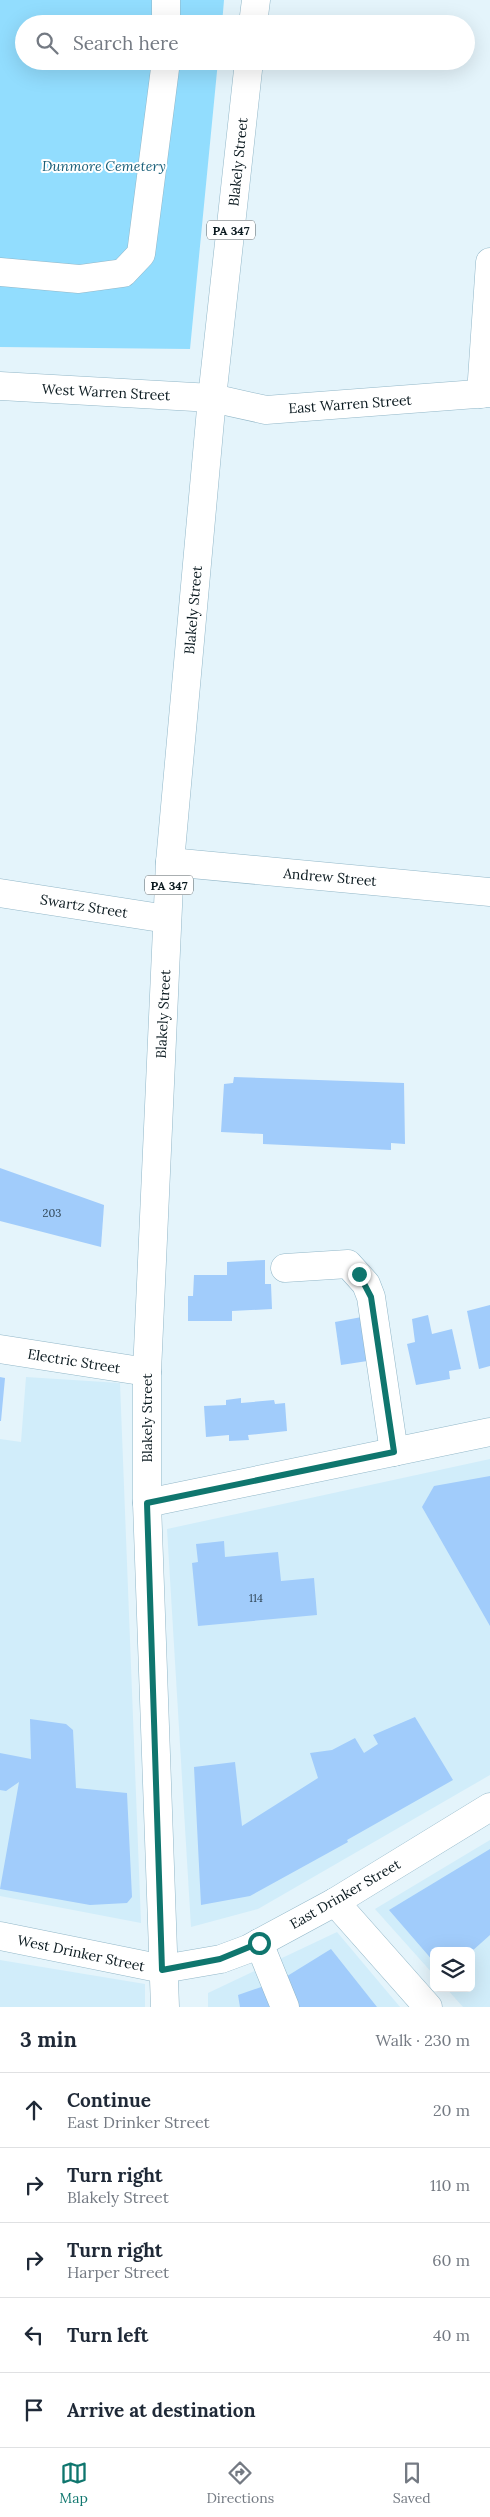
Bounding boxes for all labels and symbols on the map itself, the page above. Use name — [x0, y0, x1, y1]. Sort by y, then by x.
street label: Blakely Street — [224, 116, 252, 207]
park label: Dunmore Cemetery — [42, 157, 166, 175]
road number: PA 347 — [207, 220, 255, 240]
street label: West Warren Street — [41, 380, 171, 404]
street label: East Warren Street — [288, 391, 413, 417]
street label: Blakely Street — [180, 564, 206, 655]
street label: Andrew Street — [282, 864, 378, 890]
road number: PA 347 — [145, 876, 193, 894]
street label: Swartz Street — [39, 890, 130, 922]
street label: Blakely Street — [152, 968, 174, 1059]
house number: 203 — [43, 1206, 61, 1220]
route end — [348, 1263, 371, 1286]
street label: Electric Street — [26, 1345, 122, 1377]
street label: Blakely Street — [138, 1373, 156, 1463]
house number: 114 — [249, 1591, 263, 1605]
street label: East Drinker Street — [286, 1855, 404, 1933]
street label: West Drinker Street — [16, 1931, 147, 1975]
route start — [248, 1932, 271, 1955]

